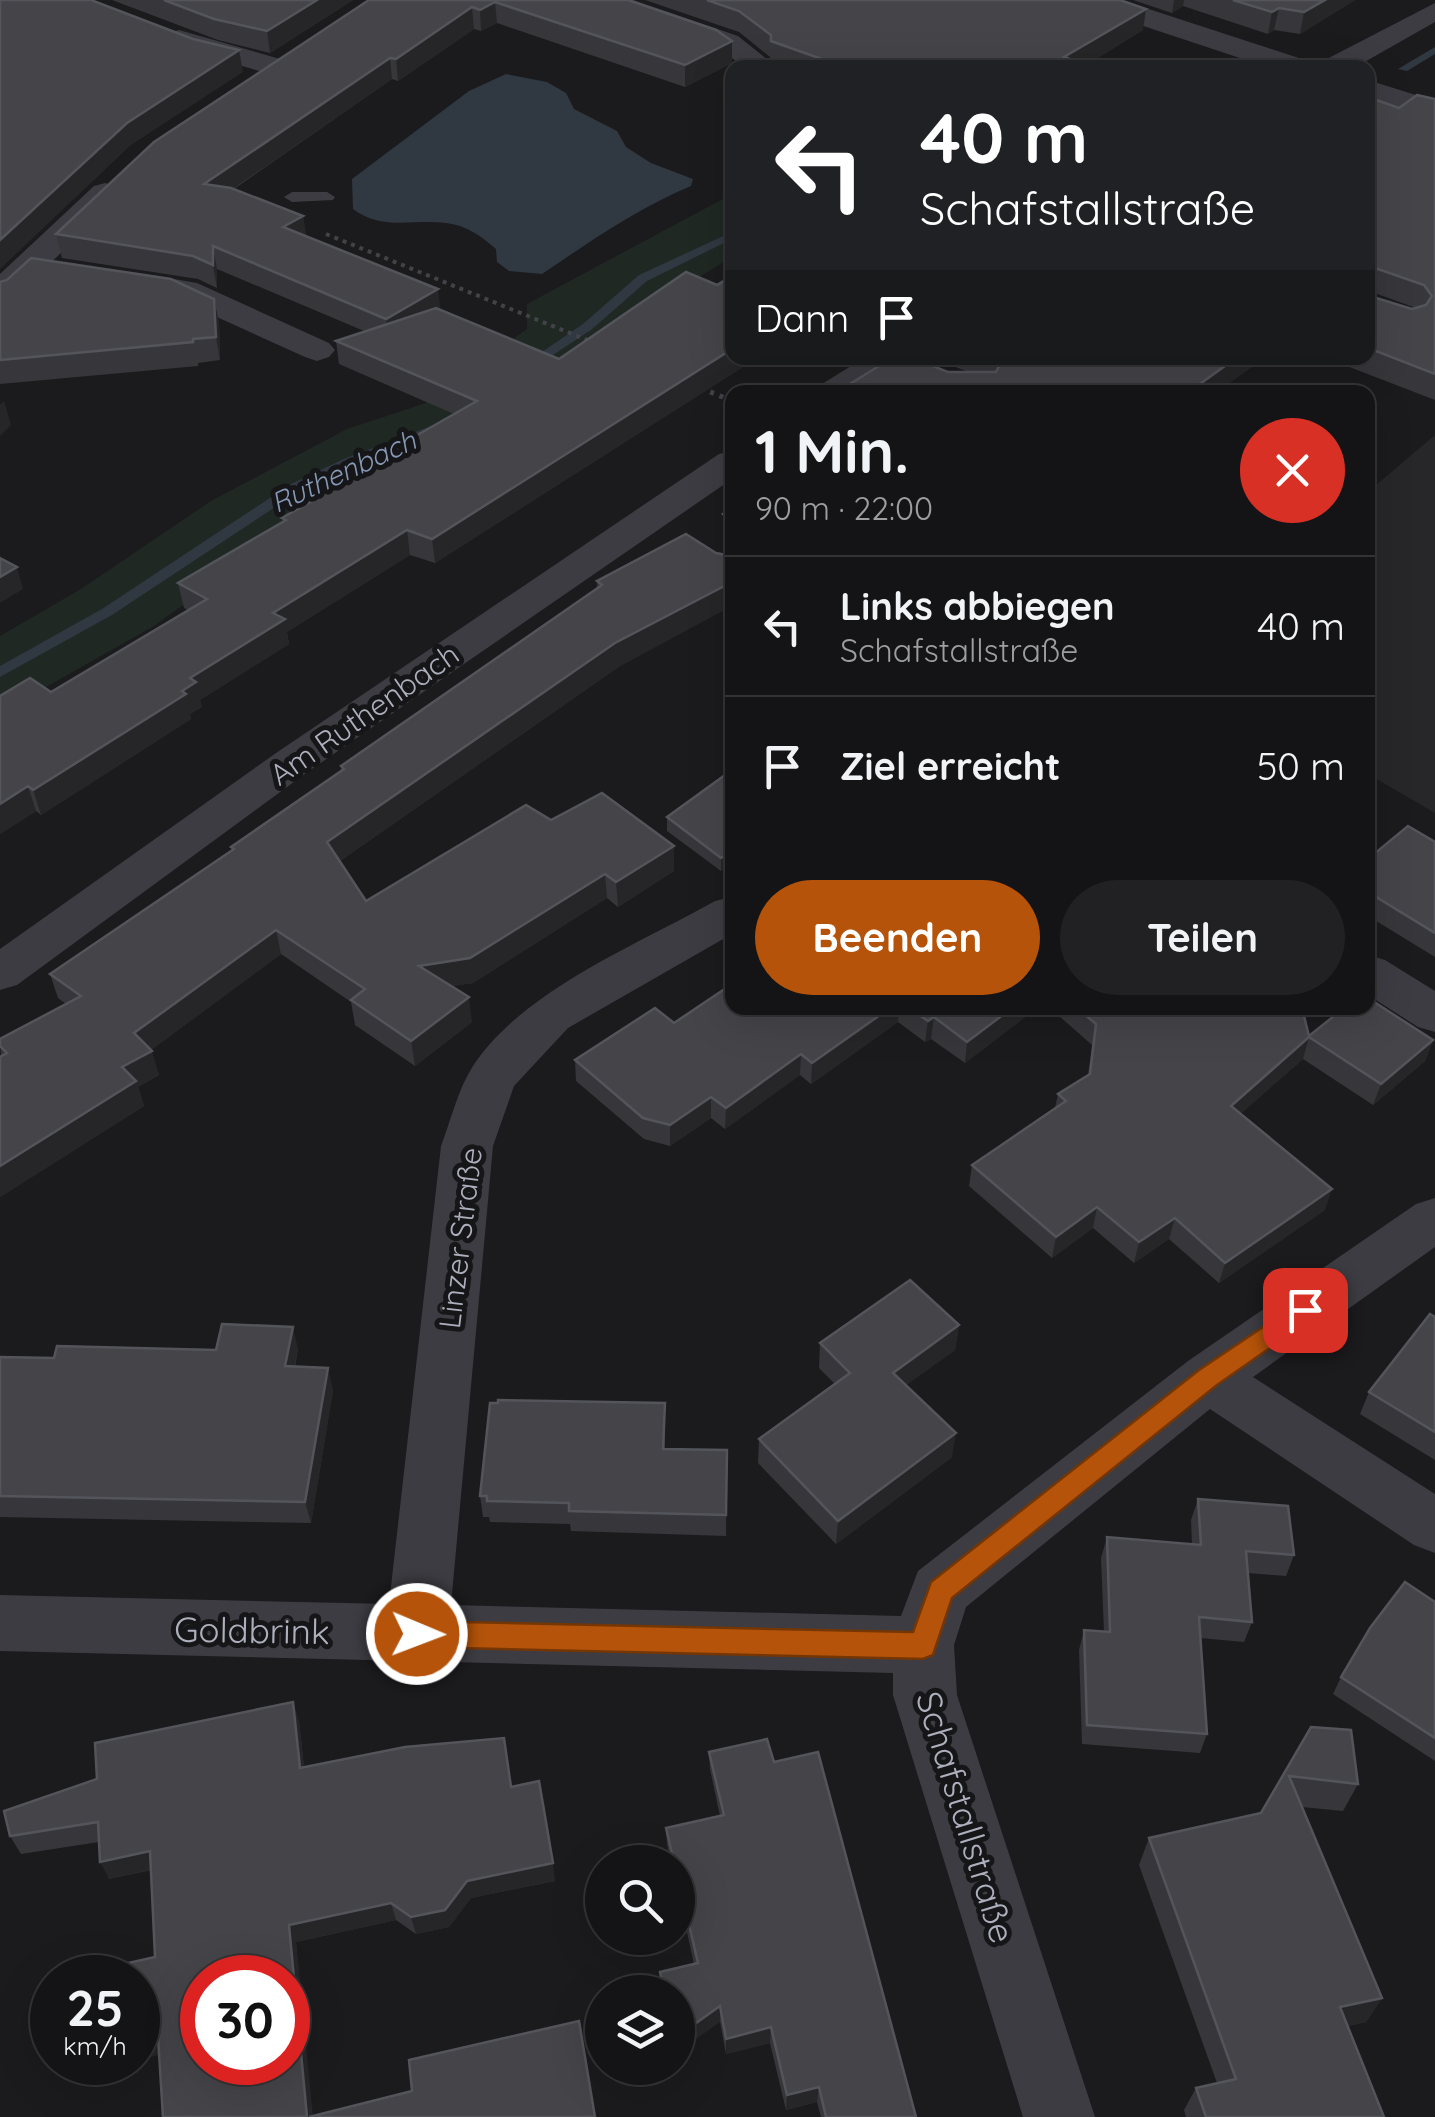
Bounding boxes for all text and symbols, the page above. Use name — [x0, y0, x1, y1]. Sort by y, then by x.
text: 40 m — [920, 93, 1088, 181]
icon: left — [755, 100, 885, 230]
text: Schafstallstraße — [920, 180, 1255, 236]
icon: arrive — [869, 290, 924, 345]
text: Dann — [755, 294, 849, 342]
text: 1 Min. — [755, 413, 909, 488]
button: close — [1240, 418, 1345, 523]
water label: Ruthenbach — [265, 422, 422, 520]
text: 90 m · 22:00 — [755, 488, 933, 528]
text: Links abbiegen — [840, 582, 1115, 630]
icon: left — [755, 599, 810, 654]
text: 40 m — [1257, 602, 1345, 650]
text: Schafstallstraße — [840, 630, 1078, 670]
street label: Am Ruthenbach — [262, 635, 466, 793]
icon: arrive — [755, 739, 810, 794]
text: Ziel erreicht — [840, 742, 1060, 790]
text: 50 m — [1257, 742, 1345, 790]
button: Beenden — [755, 880, 1040, 995]
button: Teilen — [1060, 880, 1345, 995]
street label: Linzer Straße — [430, 1145, 490, 1331]
pin — [1263, 1268, 1348, 1353]
icon: arrive — [1278, 1283, 1333, 1338]
position arrow — [365, 1582, 469, 1686]
street label: Goldbrink — [174, 1607, 330, 1653]
street label: Schafstallstraße — [907, 1686, 1025, 1948]
map controls — [585, 1845, 695, 2085]
button: search — [585, 1845, 695, 1955]
speed limit sign: 30 — [180, 1955, 310, 2085]
button: layers — [585, 1975, 695, 2085]
text: 25 — [66, 1976, 124, 2039]
text: km/h — [63, 2030, 127, 2061]

